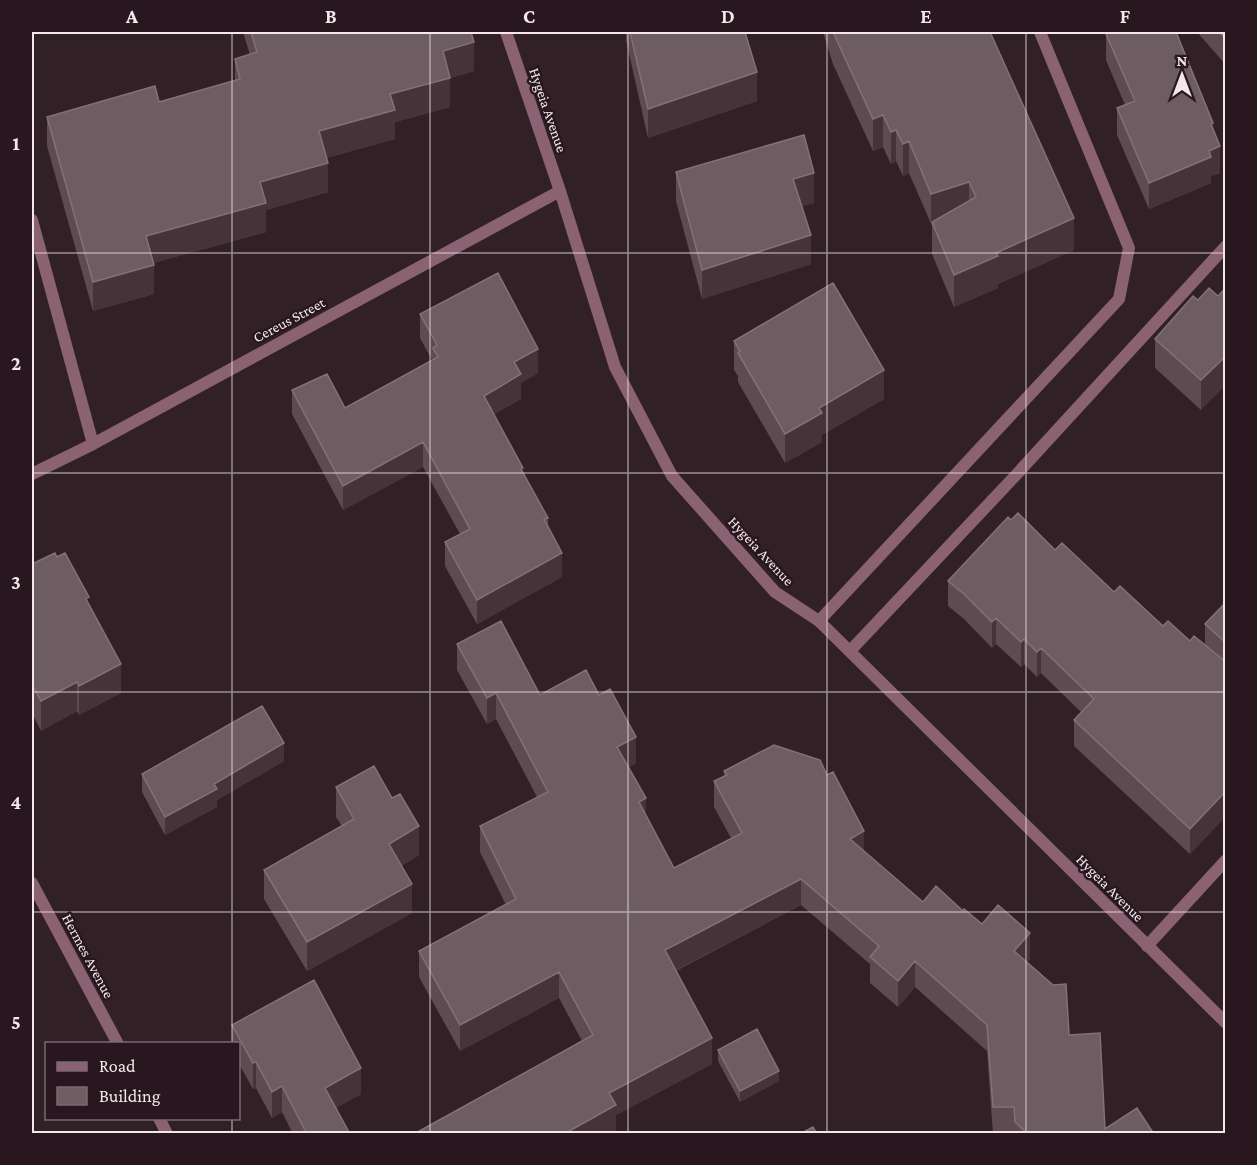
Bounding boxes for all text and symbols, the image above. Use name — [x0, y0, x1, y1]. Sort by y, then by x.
text: A — [125, 5, 139, 27]
text: B — [325, 5, 337, 27]
text: C — [523, 5, 535, 27]
text: D — [721, 5, 735, 27]
text: E — [920, 5, 932, 27]
text: F — [1120, 5, 1131, 27]
north arrow — [1152, 45, 1212, 105]
text: N — [1177, 52, 1188, 69]
street label: Hygeia Avenue — [525, 66, 570, 155]
text: 1 — [12, 132, 20, 154]
street label: Cereus Street — [250, 294, 328, 346]
text: 2 — [11, 352, 21, 374]
street label: Hygeia Avenue — [724, 513, 797, 590]
text: 3 — [11, 571, 21, 593]
text: 4 — [11, 791, 22, 813]
street label: Hygeia Avenue — [1072, 851, 1147, 926]
street label: Hermes Avenue — [59, 911, 117, 1001]
text: 5 — [11, 1011, 21, 1033]
legend — [45, 1042, 240, 1120]
text: Road — [99, 1056, 136, 1076]
text: Building — [99, 1086, 161, 1106]

